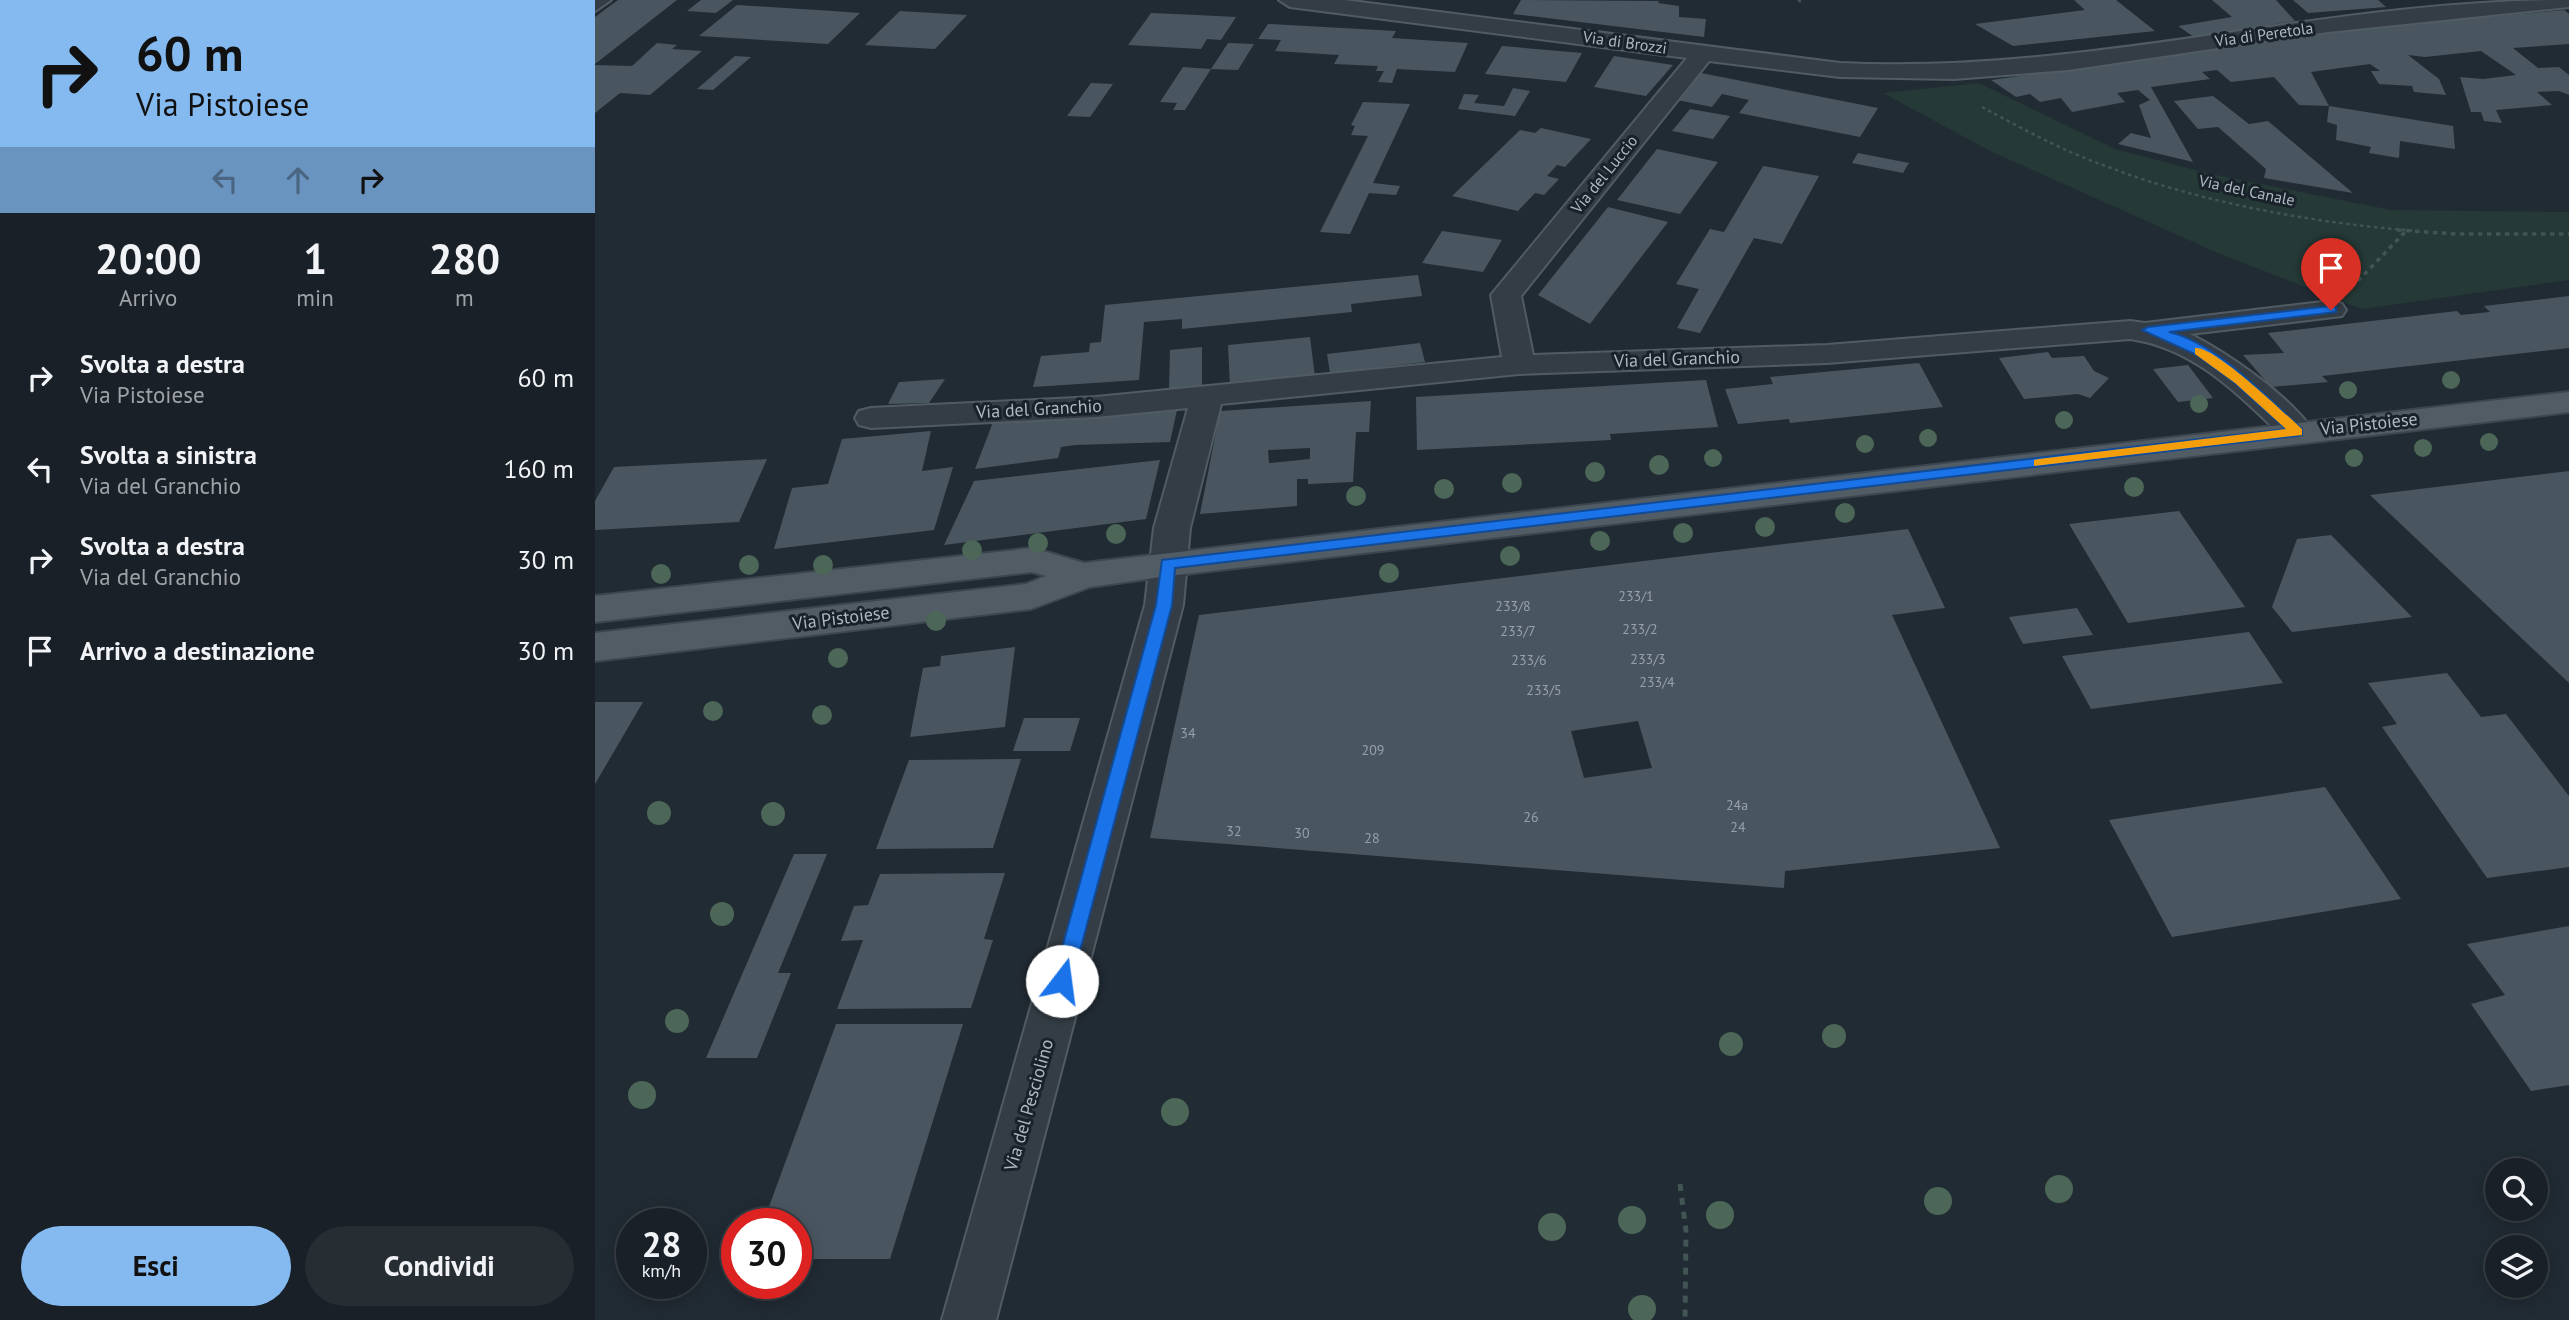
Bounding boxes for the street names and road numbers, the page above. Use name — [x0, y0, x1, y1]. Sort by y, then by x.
street label: Via di Peretola — [2212, 17, 2315, 51]
street label: Via di Brozzi — [1581, 26, 1668, 58]
street label: Via del Luccio — [1566, 131, 1642, 218]
street label: Via del Canale — [2196, 170, 2297, 210]
street label: Via del Granchio — [1613, 345, 1740, 372]
street label: Via del Granchio — [974, 394, 1103, 423]
street label: Via Pistoiese — [2318, 407, 2419, 440]
street label: Via Pistoiese — [790, 600, 891, 635]
street label: Via del Pesciolino — [998, 1036, 1058, 1174]

